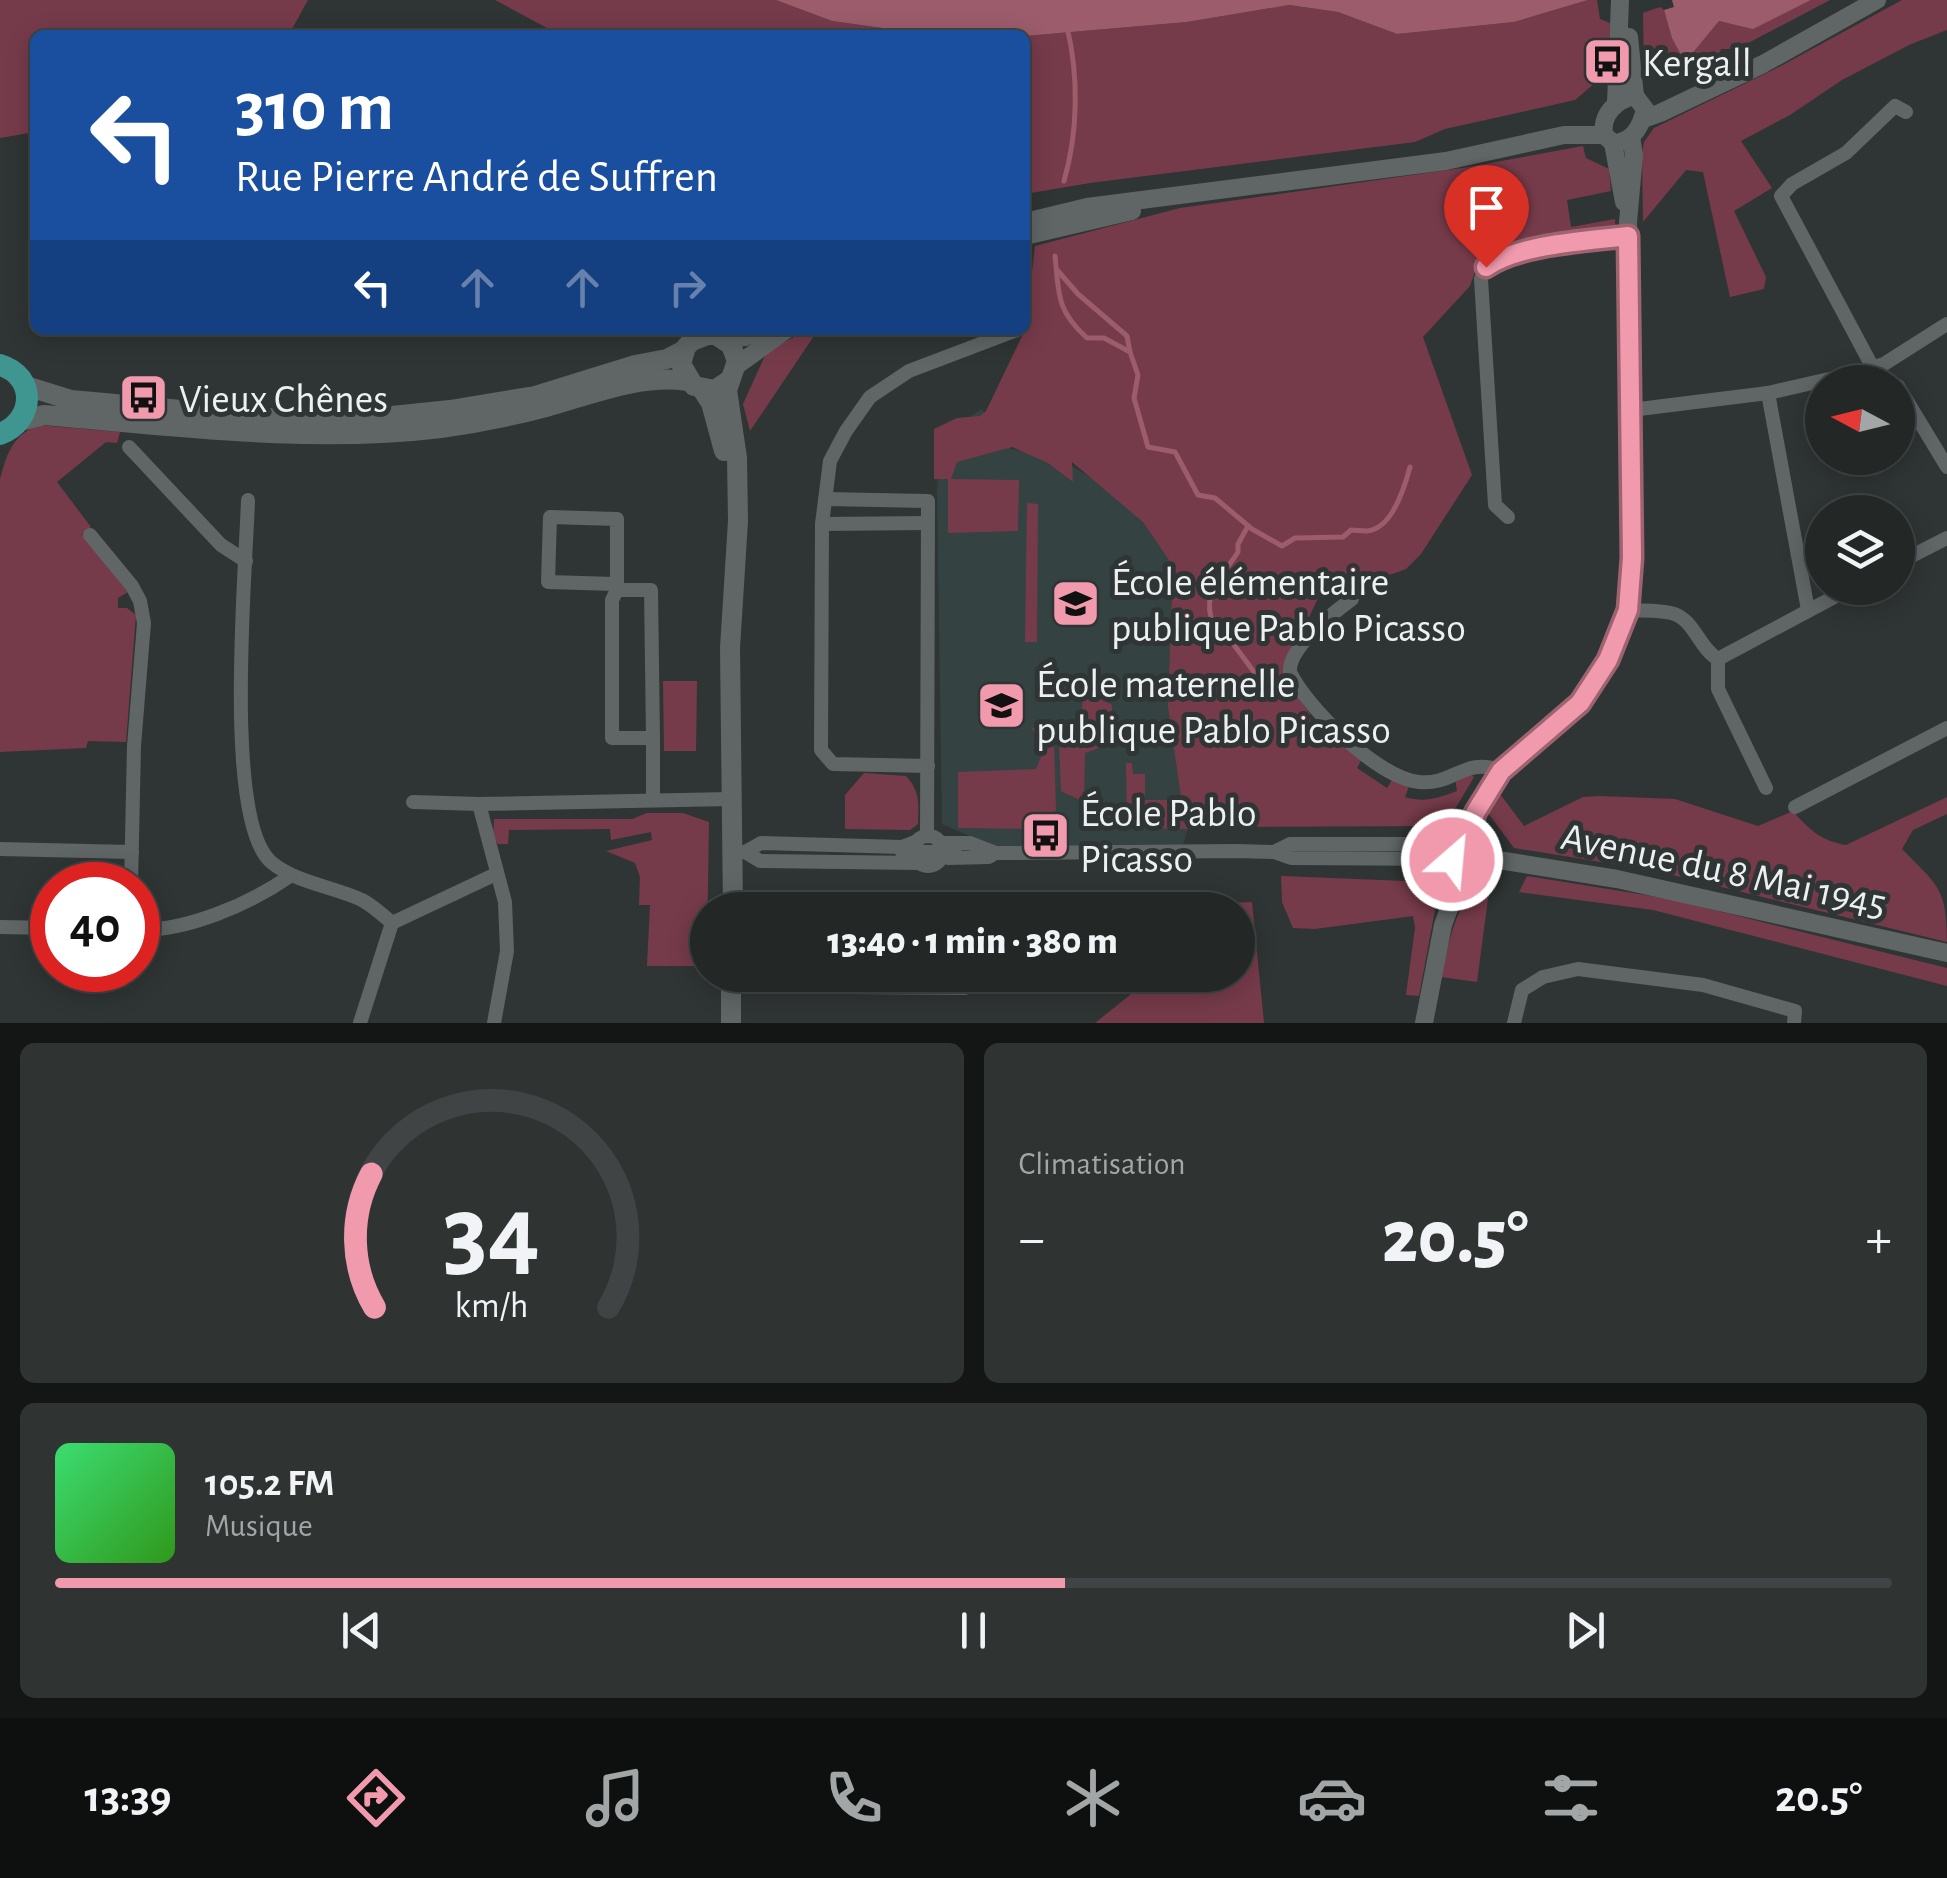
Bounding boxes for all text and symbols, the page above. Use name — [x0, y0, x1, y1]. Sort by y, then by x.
bus stop icon: Kergall — [1581, 36, 1633, 88]
place label: Kergall — [1642, 44, 1752, 84]
icon: left — [70, 70, 200, 200]
text: 310 m — [235, 73, 394, 143]
text: Rue Pierre André de Suffren — [235, 155, 718, 200]
pin — [1444, 165, 1529, 268]
icon: arrive — [1459, 180, 1514, 235]
icon: left — [345, 260, 400, 315]
icon: ahead — [450, 260, 505, 315]
icon: ahead — [555, 260, 610, 315]
icon: right — [660, 260, 715, 315]
north arrow — [1805, 365, 1915, 475]
map controls — [1805, 365, 1915, 605]
bus stop icon: Vieux Chênes — [118, 372, 170, 424]
place label: Vieux Chênes — [179, 380, 388, 420]
button: layers — [1805, 495, 1915, 605]
place label: École élémentaire publique Pablo Picasso — [1111, 559, 1466, 649]
school or university icon: École élémentaire publique Pablo Picasso — [1050, 578, 1102, 630]
place label: École maternelle publique Pablo Picasso — [1036, 661, 1391, 751]
school or university icon: École maternelle publique Pablo Picasso — [975, 680, 1027, 732]
place label: École Pablo Picasso — [1080, 790, 1257, 880]
position arrow — [1400, 808, 1504, 912]
bus stop icon: École Pablo Picasso — [1019, 809, 1071, 861]
street label: Avenue du 8 Mai 1945 — [1558, 817, 1890, 925]
speed limit sign: 40 — [30, 862, 160, 992]
text: 13:40 · 1 min · 380 m — [827, 923, 1118, 961]
text: Climatisation — [1019, 1148, 1186, 1180]
text: 34 — [443, 1182, 540, 1286]
text: 20.5° — [1382, 1201, 1529, 1276]
text: − — [1019, 1212, 1045, 1267]
text: + — [1866, 1212, 1892, 1267]
text: km/h — [455, 1288, 529, 1324]
text: 105.2 FM — [205, 1465, 334, 1503]
text: Musique — [205, 1510, 313, 1542]
icon: previous — [334, 1603, 389, 1658]
icon: pause — [946, 1603, 1001, 1658]
icon: next — [1558, 1603, 1613, 1658]
icon: directions — [341, 1763, 411, 1833]
icon: music — [580, 1763, 650, 1833]
icon: phone — [819, 1763, 889, 1833]
icon: climate — [1058, 1763, 1128, 1833]
icon: car — [1297, 1763, 1367, 1833]
icon: filters — [1536, 1763, 1606, 1833]
text: 13:39 — [85, 1775, 172, 1820]
text: 20.5° — [1775, 1775, 1862, 1820]

